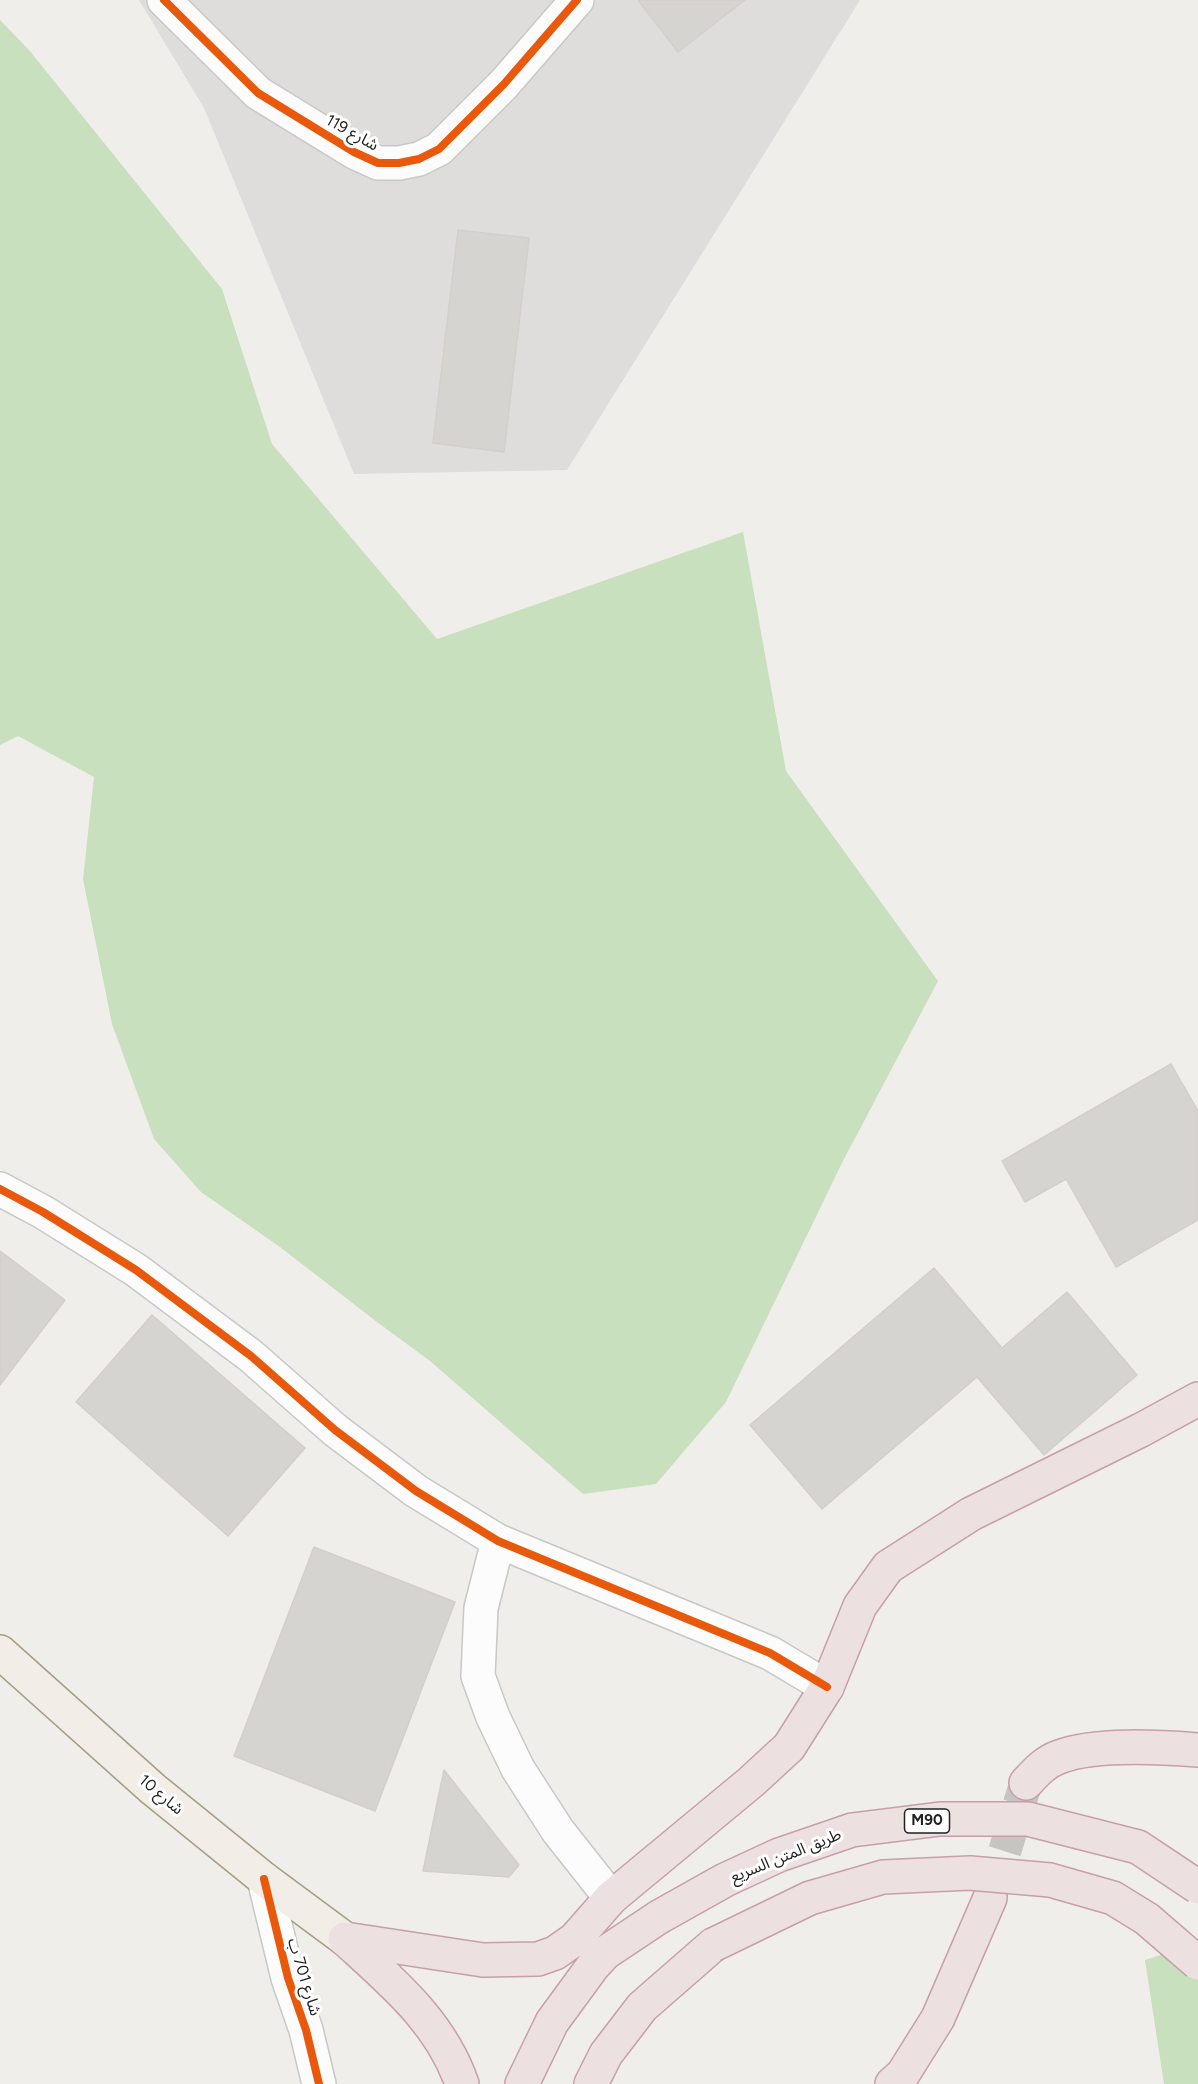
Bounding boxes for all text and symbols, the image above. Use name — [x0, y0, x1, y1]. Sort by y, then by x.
street label: شارع 119 — [322, 111, 382, 155]
street label: شارع 10 — [135, 1771, 187, 1819]
road number: M90 — [904, 1809, 950, 1833]
street label: طريق المتن السريع — [728, 1825, 844, 1887]
street label: شارع 701 ب — [283, 1936, 325, 2018]

